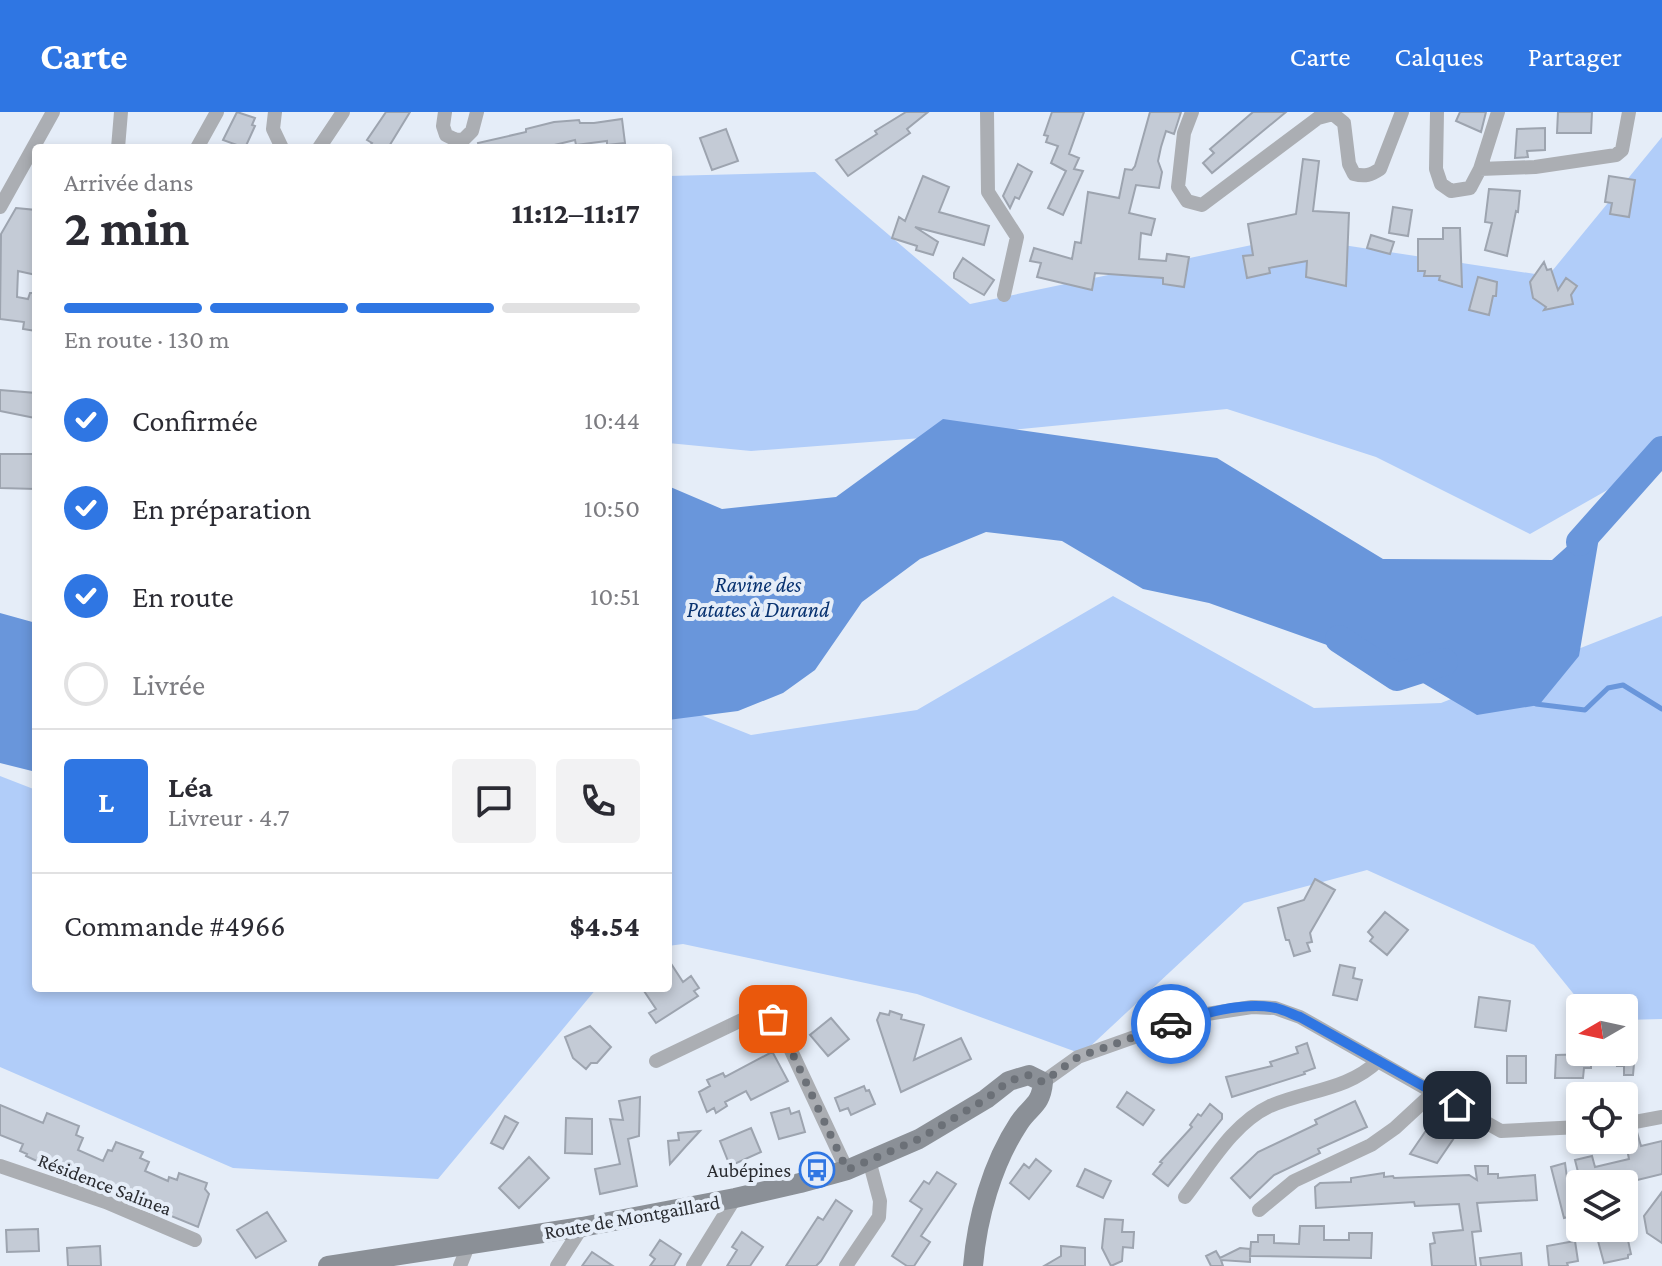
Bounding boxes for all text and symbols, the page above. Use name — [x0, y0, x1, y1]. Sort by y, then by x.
text: Carte — [40, 35, 128, 77]
text: Carte — [1290, 41, 1351, 72]
text: Calques — [1395, 41, 1484, 72]
text: Partager — [1528, 41, 1622, 72]
text: Arrivée dans — [64, 168, 193, 197]
text: 11:12–11:17 — [512, 196, 640, 229]
text: 2 min — [64, 198, 189, 256]
text: En route · 130 m — [64, 325, 230, 354]
icon: check — [64, 398, 108, 442]
text: Confirmée — [132, 404, 258, 437]
text: 10:44 — [584, 406, 640, 435]
icon: check — [64, 486, 108, 530]
text: En préparation — [132, 492, 311, 525]
text: 10:50 — [584, 494, 640, 523]
water label: Ravine des Patates à Durand — [687, 572, 830, 622]
icon: check — [64, 574, 108, 618]
text: En route — [132, 580, 234, 613]
text: 10:51 — [590, 582, 640, 611]
text: Livrée — [132, 668, 205, 701]
button: chat — [452, 759, 536, 843]
button: phone — [556, 759, 640, 843]
text: Léa — [168, 770, 213, 803]
text: L — [98, 785, 114, 818]
text: Livreur · 4.7 — [168, 803, 289, 832]
text: Commande #4966 — [64, 909, 285, 942]
text: $4.54 — [570, 909, 640, 942]
courier — [1131, 984, 1211, 1064]
pin — [739, 985, 807, 1053]
north arrow — [1566, 994, 1638, 1066]
map controls — [1566, 994, 1638, 1242]
icon: bag — [751, 997, 795, 1041]
icon: car — [1149, 1002, 1193, 1046]
pin — [1423, 1071, 1491, 1139]
button: locate — [1566, 1082, 1638, 1154]
icon: home — [1435, 1083, 1479, 1127]
street label: Résidence Salinea — [35, 1148, 175, 1220]
bus stop icon: Aubépines — [798, 1151, 836, 1189]
place label: Aubépines — [707, 1159, 791, 1182]
button: layers — [1566, 1170, 1638, 1242]
street label: Route de Montgaillard — [542, 1191, 722, 1244]

